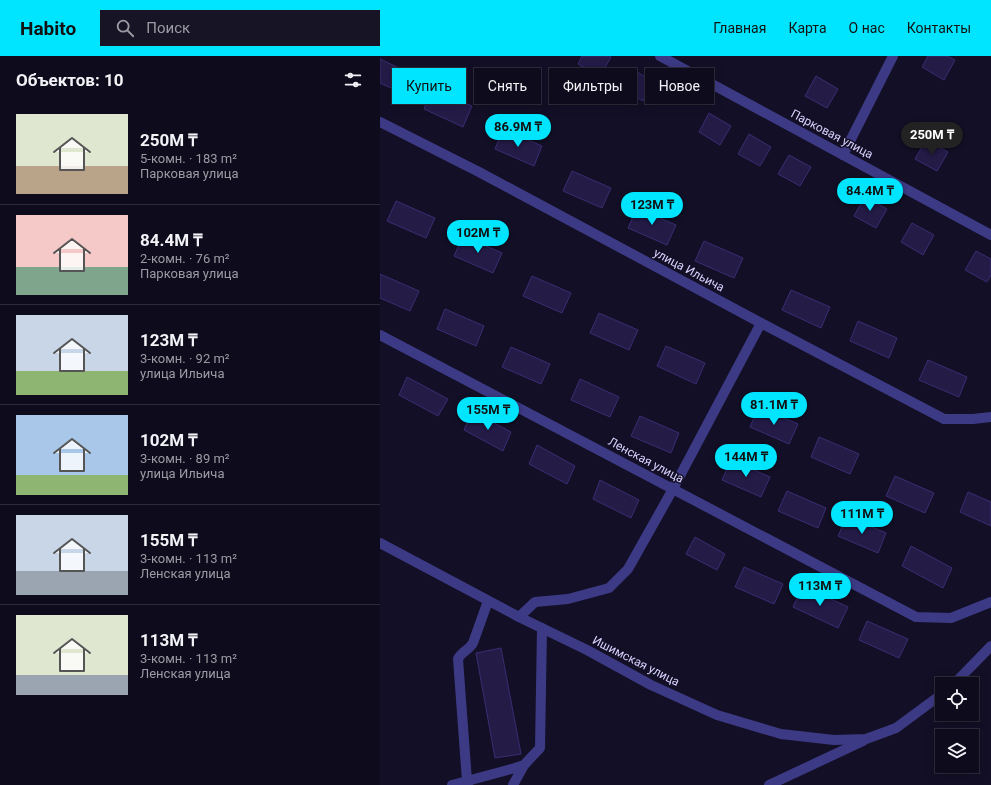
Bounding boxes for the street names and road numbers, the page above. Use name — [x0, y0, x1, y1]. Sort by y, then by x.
street label: Парковая улица — [789, 106, 875, 162]
street label: улица Ильича — [651, 246, 727, 294]
street label: Ленская улица — [606, 434, 686, 486]
street label: Ишимская улица — [590, 633, 682, 689]

